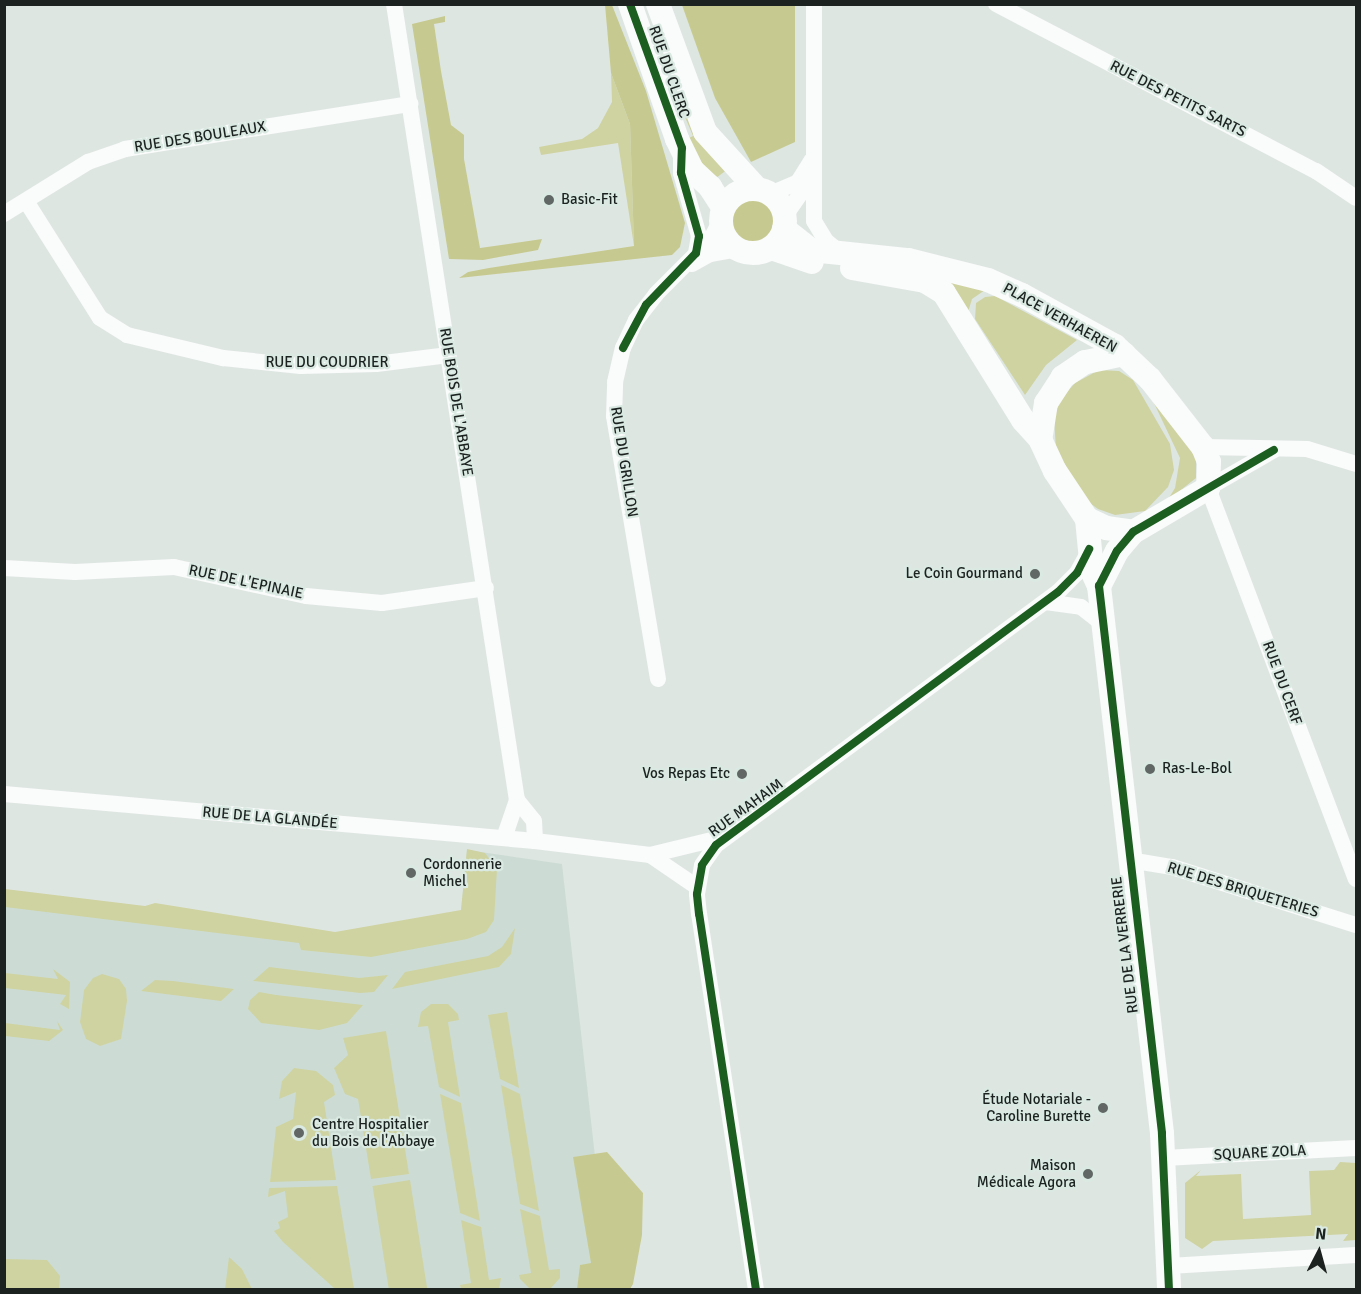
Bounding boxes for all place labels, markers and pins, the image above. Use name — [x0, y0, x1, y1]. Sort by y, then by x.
place label: Basic-Fit — [561, 191, 618, 209]
marker: Basic-Fit — [542, 193, 556, 207]
place label: Le Coin Gourmand — [906, 565, 1023, 583]
marker: Le Coin Gourmand — [1028, 567, 1042, 581]
place label: Ras-Le-Bol — [1162, 760, 1232, 778]
marker: Ras-Le-Bol — [1143, 762, 1157, 776]
place label: Vos Repas Etc — [642, 765, 730, 783]
marker: Vos Repas Etc — [735, 767, 749, 781]
place label: Cordonnerie Michel — [423, 855, 502, 890]
marker: Cordonnerie Michel — [404, 866, 418, 880]
place label: Étude Notariale - Caroline Burette — [982, 1090, 1091, 1125]
marker: Étude Notariale - Caroline Burette — [1096, 1101, 1110, 1115]
place label: Centre Hospitalier du Bois de l'Abbaye — [312, 1115, 435, 1150]
marker: Centre Hospitalier du Bois de l'Abbaye — [290, 1124, 308, 1142]
place label: Maison Médicale Agora — [977, 1156, 1076, 1191]
marker: Maison Médicale Agora — [1081, 1167, 1095, 1181]

